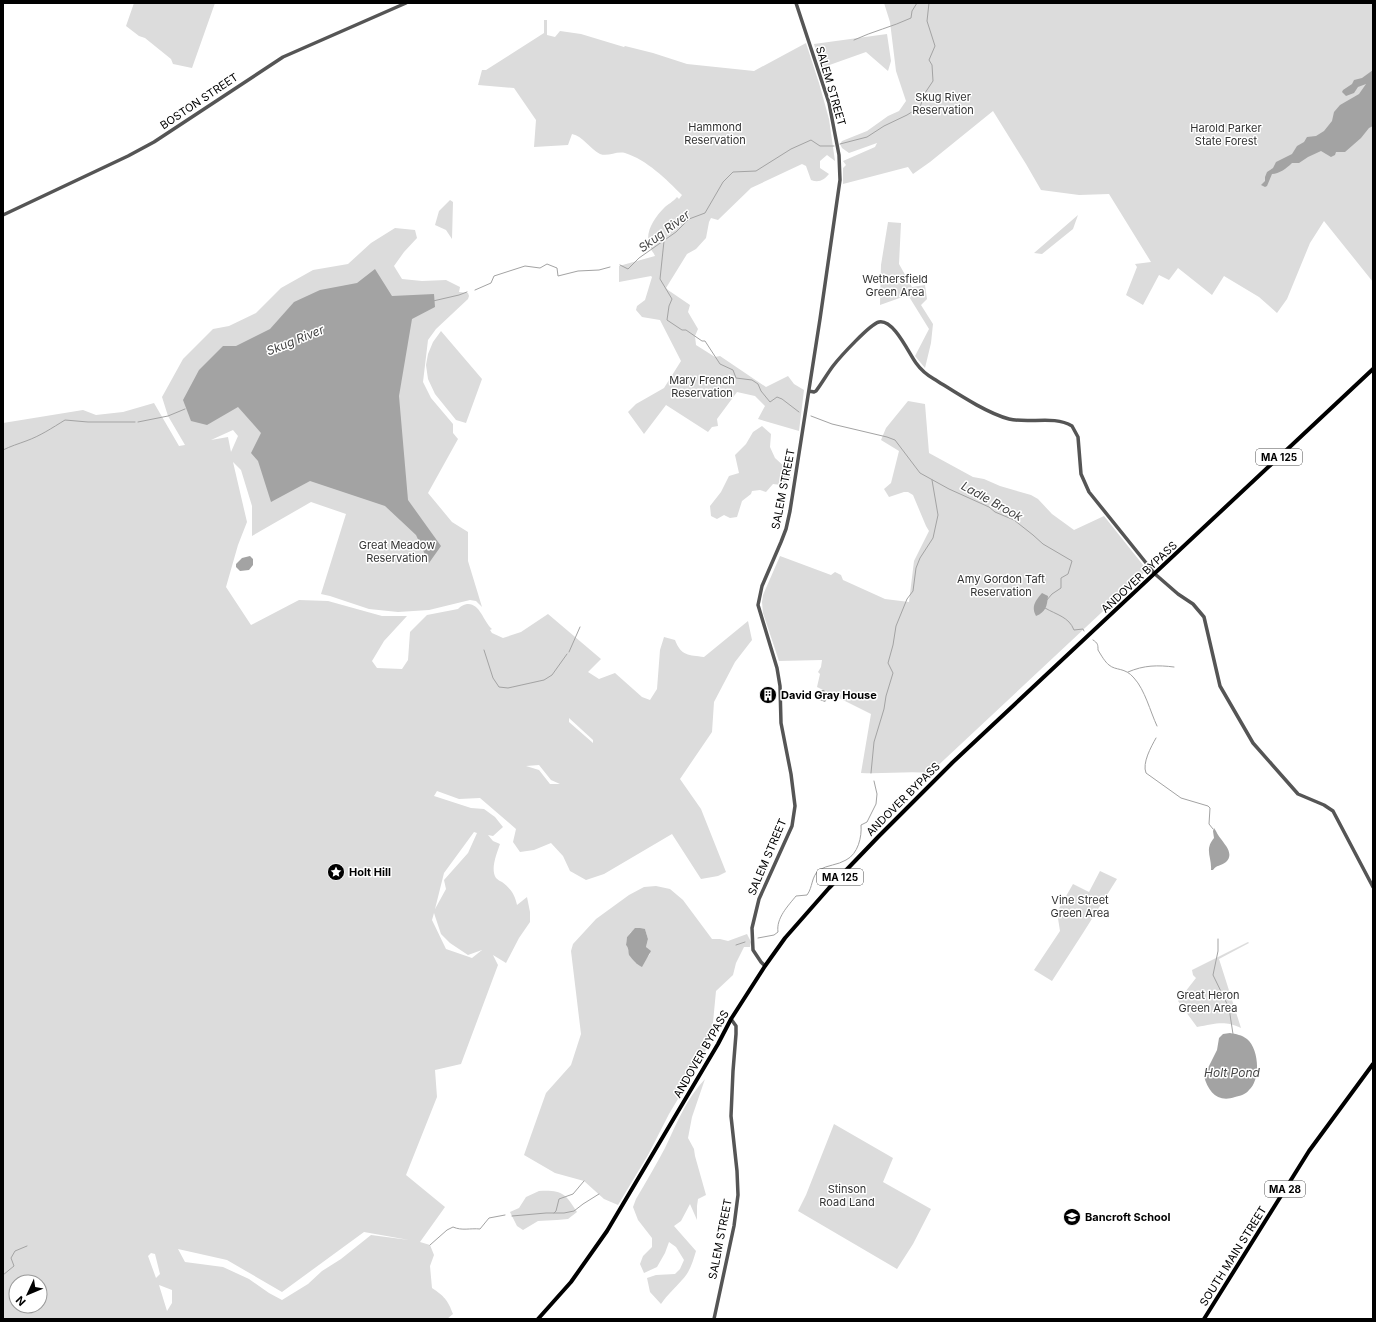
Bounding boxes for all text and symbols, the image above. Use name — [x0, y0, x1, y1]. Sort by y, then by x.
street label: SALEM STREET — [813, 45, 849, 127]
street label: BOSTON STREET — [157, 70, 241, 132]
park label: Skug River Reservation — [912, 90, 974, 117]
park label: Hammond Reservation — [684, 120, 746, 147]
park label: Harold Parker State Forest — [1190, 121, 1262, 148]
water label: Skug River — [635, 206, 693, 255]
park label: Wethersfield Green Area — [862, 272, 928, 299]
water label: Skug River — [264, 322, 326, 358]
park label: Mary French Reservation — [669, 373, 735, 400]
street label: SALEM STREET — [768, 447, 798, 531]
road number: MA 125 — [1256, 449, 1302, 465]
water label: Ladle Brook — [959, 478, 1026, 524]
park label: Great Meadow Reservation — [359, 538, 435, 565]
street label: ANDOVER BYPASS — [1098, 538, 1180, 616]
park label: Amy Gordon Taft Reservation — [957, 572, 1045, 599]
building icon: David Gray House — [758, 685, 778, 705]
place label: David Gray House — [781, 688, 877, 702]
street label: ANDOVER BYPASS — [863, 759, 943, 839]
street label: SALEM STREET — [745, 816, 789, 898]
place icon: Holt Hill — [326, 862, 346, 882]
place label: Holt Hill — [349, 865, 391, 879]
road number: MA 125 — [817, 869, 863, 885]
park label: Vine Street Green Area — [1051, 893, 1109, 920]
park label: Great Heron Green Area — [1176, 988, 1240, 1015]
street label: ANDOVER BYPASS — [670, 1008, 732, 1100]
water label: Holt Pond — [1204, 1065, 1261, 1080]
road number: MA 28 — [1265, 1181, 1305, 1197]
park label: Stinson Road Land — [819, 1182, 875, 1209]
street label: SALEM STREET — [705, 1197, 735, 1281]
street label: SOUTH MAIN STREET — [1196, 1203, 1270, 1309]
school or university icon: Bancroft School — [1062, 1207, 1082, 1227]
place label: Bancroft School — [1085, 1210, 1171, 1224]
north arrow — [8, 1274, 48, 1314]
text: N — [13, 1293, 29, 1309]

